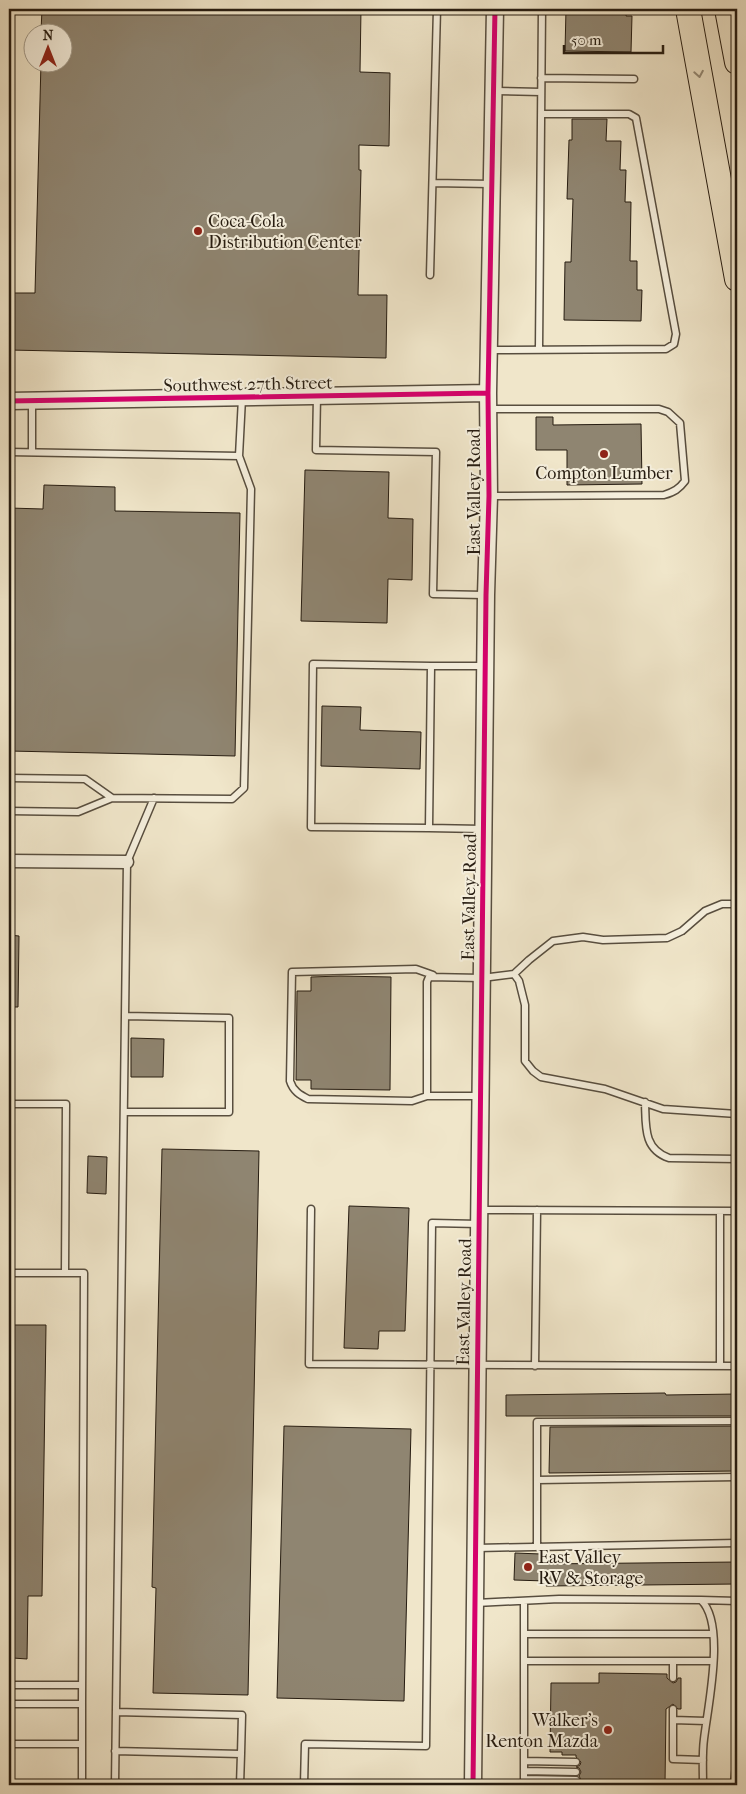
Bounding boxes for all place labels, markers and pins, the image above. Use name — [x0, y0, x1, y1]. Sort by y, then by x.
place label: Coca-Cola Distribution Center — [208, 211, 362, 253]
marker: Coca-Cola Distribution Center — [192, 225, 204, 237]
marker: Compton Lumber — [598, 448, 610, 460]
place label: Compton Lumber — [535, 463, 673, 484]
place label: East Valley RV & Storage — [538, 1547, 644, 1589]
marker: East Valley RV & Storage — [522, 1561, 534, 1573]
place label: Walker's Renton Mazda — [485, 1710, 599, 1752]
marker: Walker's Renton Mazda — [602, 1724, 614, 1736]

